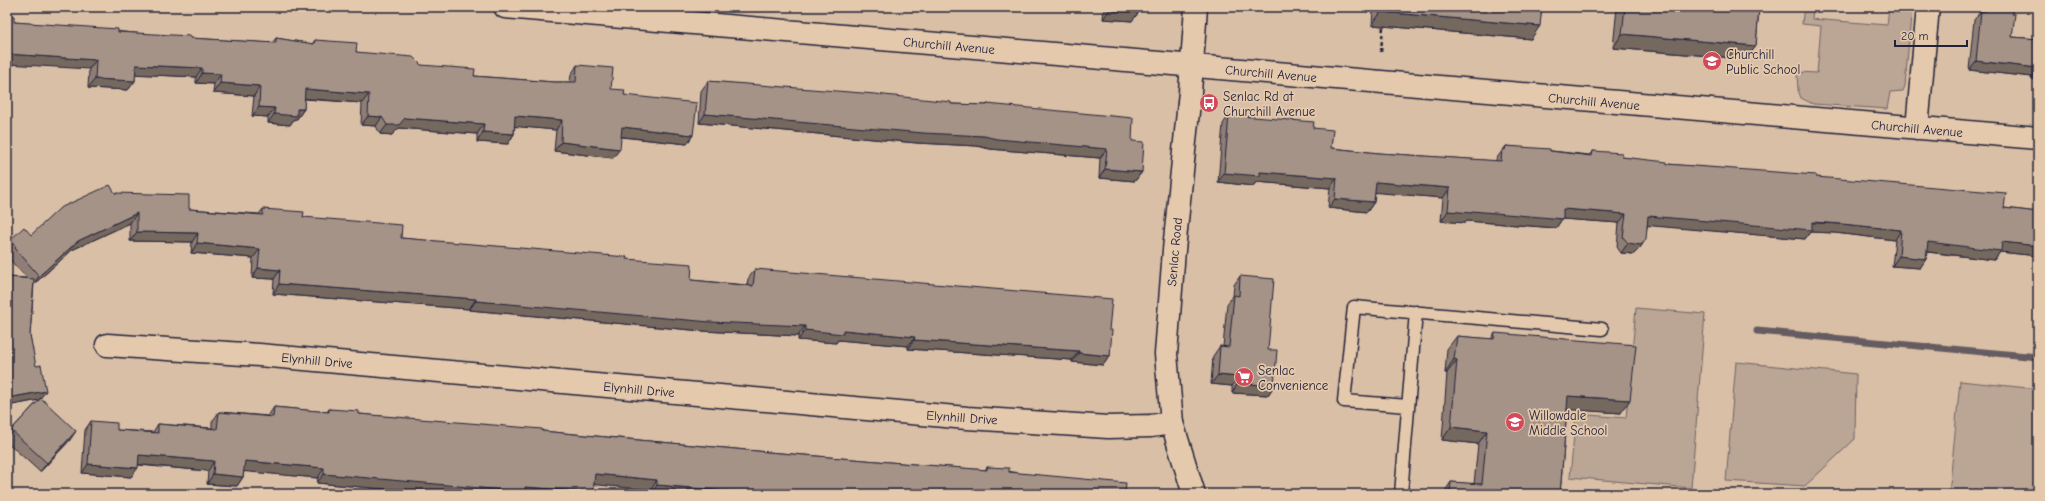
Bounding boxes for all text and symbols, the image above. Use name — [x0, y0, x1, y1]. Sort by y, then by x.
scale bar — [1895, 22, 1967, 48]
text: 20 m — [1901, 29, 1929, 43]
street label: Churchill Avenue — [902, 34, 996, 57]
place label: Churchill Public School — [1726, 47, 1800, 77]
school or university icon: Churchill Public School — [1701, 50, 1723, 72]
street label: Churchill Avenue — [1224, 62, 1318, 85]
place label: Senlac Rd at Churchill Avenue — [1223, 89, 1316, 119]
street label: Churchill Avenue — [1547, 90, 1641, 113]
bus stop icon: Senlac Rd at Churchill Avenue — [1198, 92, 1220, 114]
street label: Churchill Avenue — [1870, 117, 1964, 140]
street label: Senlac Road — [1164, 217, 1185, 287]
street label: Elynhill Drive — [281, 350, 354, 371]
place label: Senlac Convenience — [1258, 363, 1329, 393]
supermarket icon: Senlac Convenience — [1233, 366, 1255, 388]
street label: Elynhill Drive — [603, 379, 676, 400]
street label: Elynhill Drive — [926, 408, 999, 428]
place label: Willowdale Middle School — [1529, 408, 1607, 438]
school or university icon: Willowdale Middle School — [1504, 411, 1526, 433]

